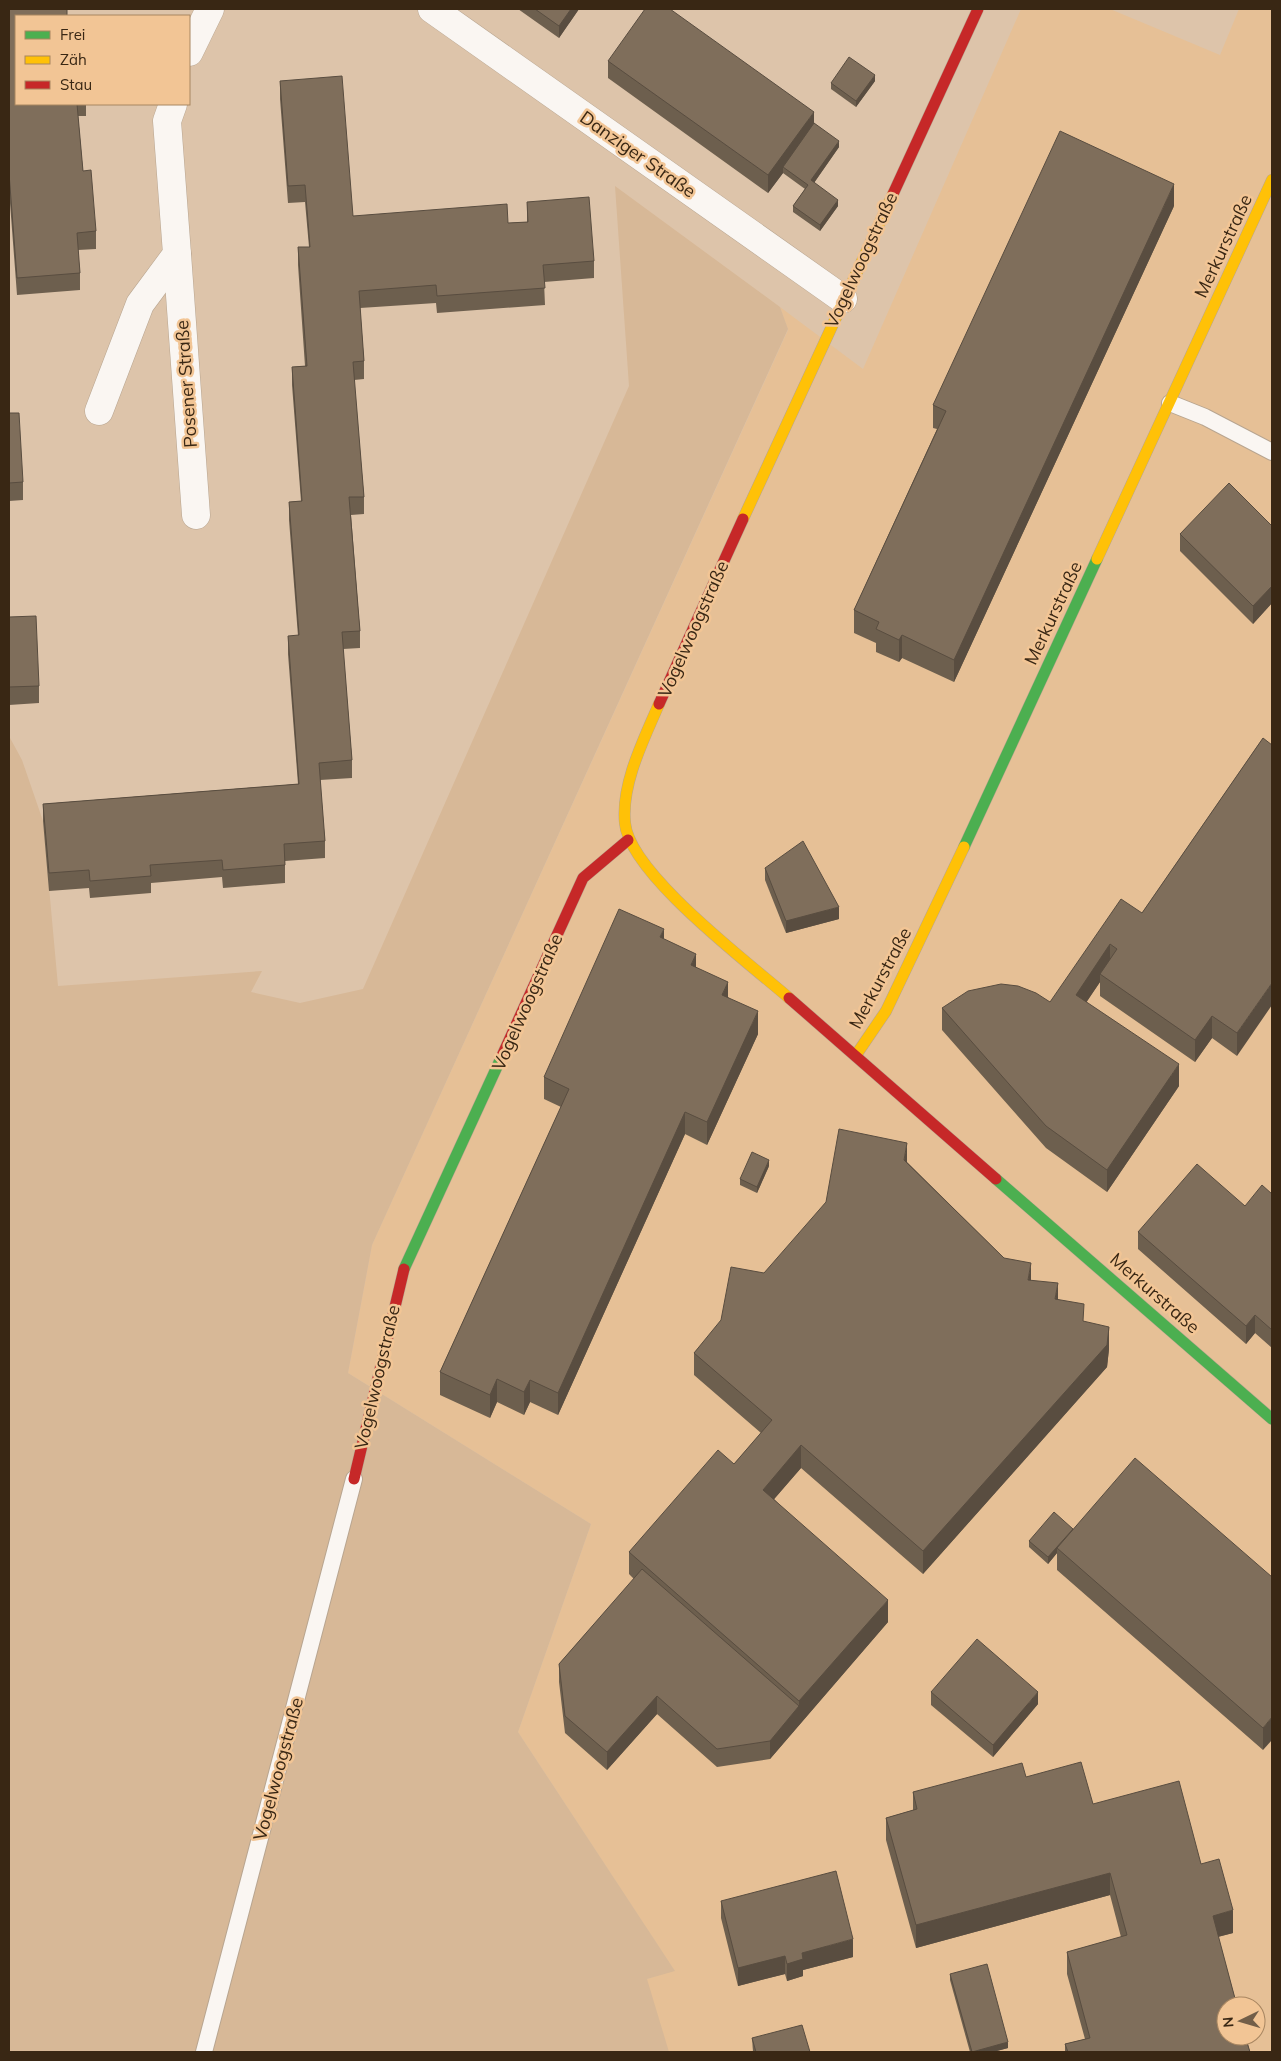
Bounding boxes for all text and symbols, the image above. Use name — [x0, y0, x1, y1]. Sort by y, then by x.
legend — [15, 15, 190, 105]
text: Frei — [60, 25, 85, 44]
text: Zäh — [60, 50, 87, 69]
text: Stau — [60, 75, 92, 94]
street label: Danziger Straße — [576, 106, 700, 202]
street label: Vogelwoogstraße — [819, 188, 903, 332]
street label: Merkurstraße — [1189, 191, 1257, 301]
street label: Posener Straße — [170, 319, 202, 449]
street label: Vogelwoogstraße — [653, 557, 733, 701]
street label: Merkurstraße — [1019, 558, 1087, 668]
street label: Merkurstraße — [844, 923, 916, 1033]
street label: Vogelwoogstraße — [487, 930, 567, 1074]
street label: Merkurstraße — [1105, 1248, 1205, 1338]
street label: Vogelwoogstraße — [349, 1303, 405, 1451]
street label: Vogelwoogstraße — [248, 1695, 308, 1843]
north arrow — [1216, 1996, 1266, 2046]
text: N — [1219, 2016, 1237, 2028]

